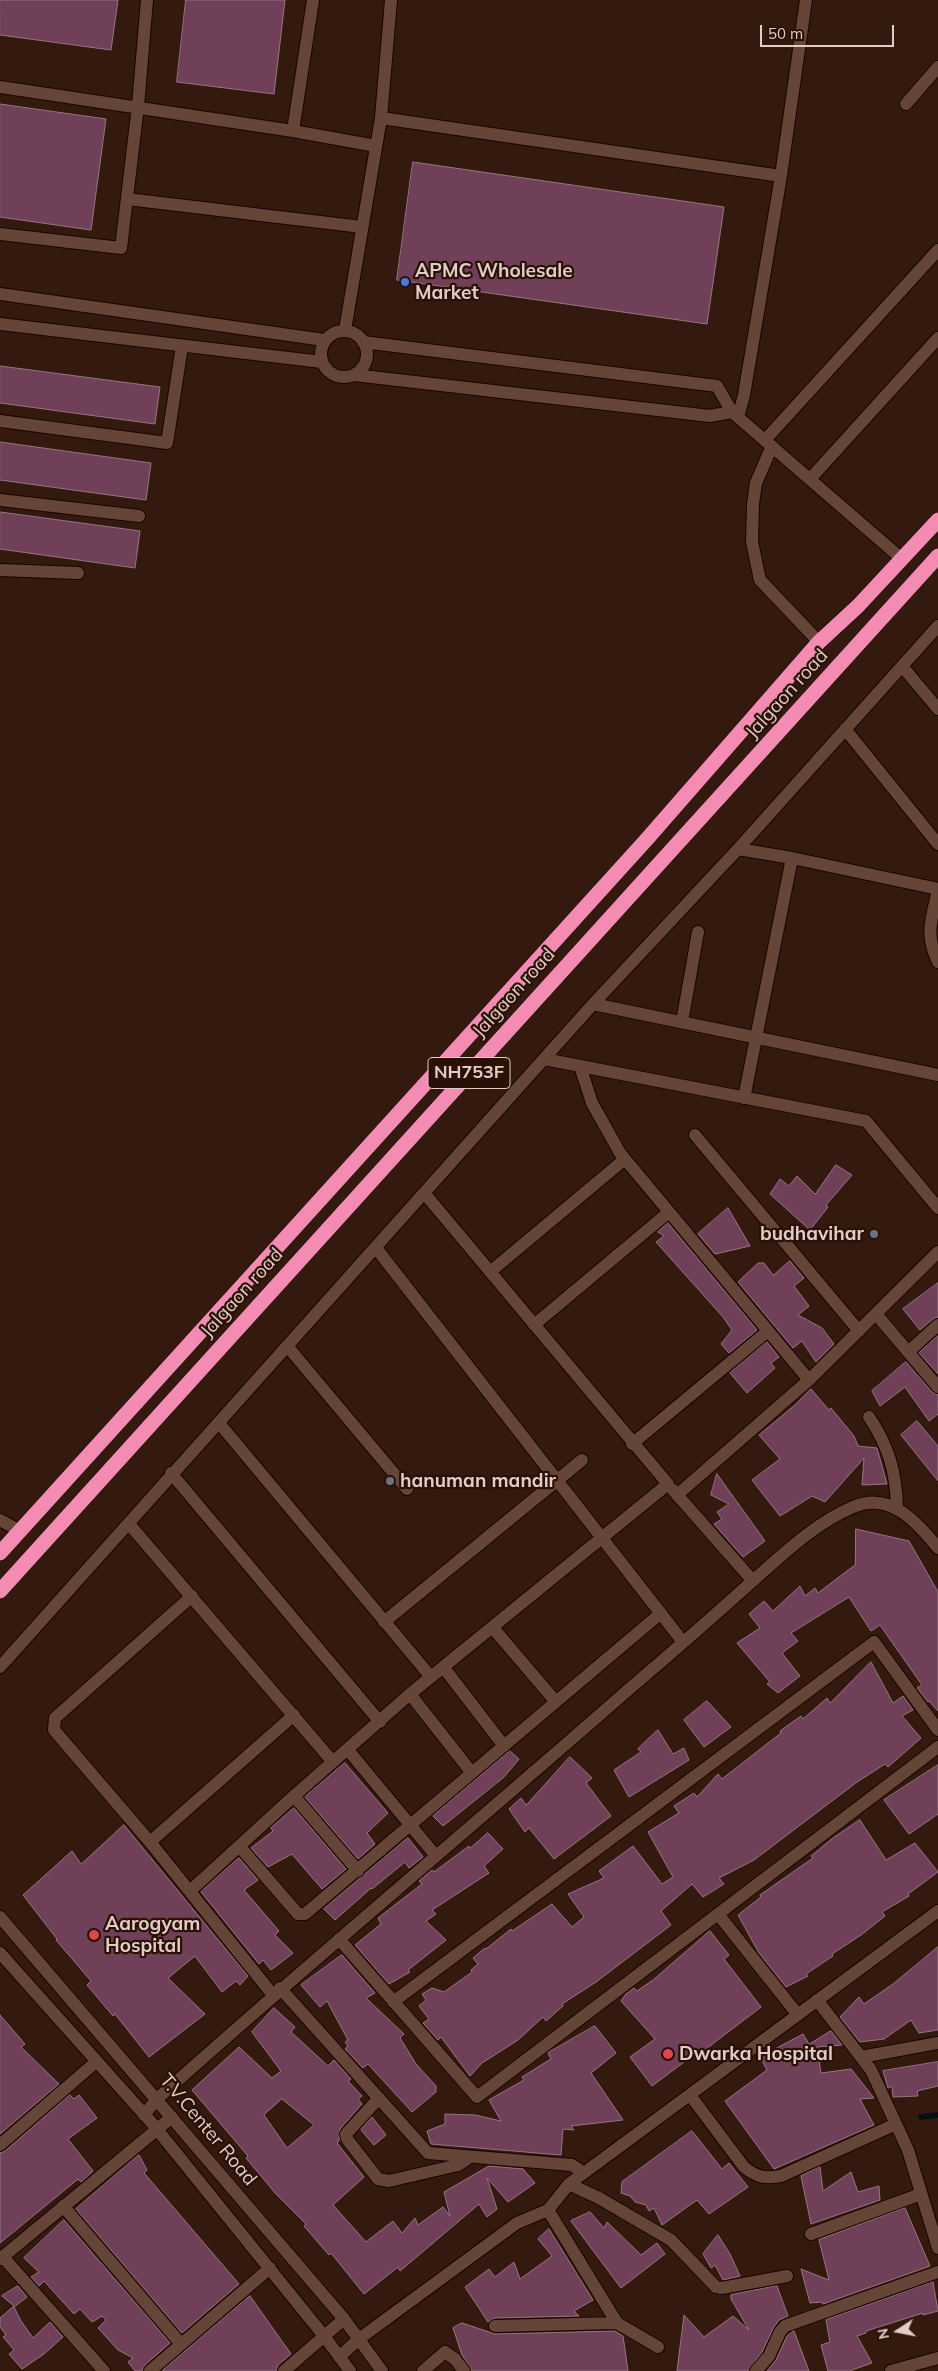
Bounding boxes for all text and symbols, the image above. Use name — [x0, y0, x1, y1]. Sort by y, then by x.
scale bar — [763, 15, 897, 47]
text: 50 m — [768, 24, 803, 43]
place label: APMC Wholesale Market — [415, 260, 573, 304]
marker: APMC Wholesale Market — [399, 276, 411, 288]
street label: Jalgaon road — [741, 645, 833, 743]
street label: Jalgaon road — [468, 944, 560, 1042]
road number: NH753F — [428, 1058, 510, 1088]
place label: budhavihar — [760, 1223, 864, 1245]
marker: budhavihar — [868, 1228, 880, 1240]
street label: Jalgaon road — [196, 1244, 288, 1342]
place label: hanuman mandir — [400, 1470, 556, 1492]
marker: hanuman mandir — [384, 1475, 396, 1487]
place label: Aarogyam Hospital — [105, 1913, 200, 1957]
marker: Aarogyam Hospital — [87, 1928, 101, 1942]
place label: Dwarka Hospital — [679, 2043, 833, 2065]
marker: Dwarka Hospital — [661, 2047, 675, 2061]
street label: T.V.Center Road — [155, 2070, 261, 2190]
north arrow — [873, 2306, 923, 2356]
text: N — [873, 2327, 893, 2341]

